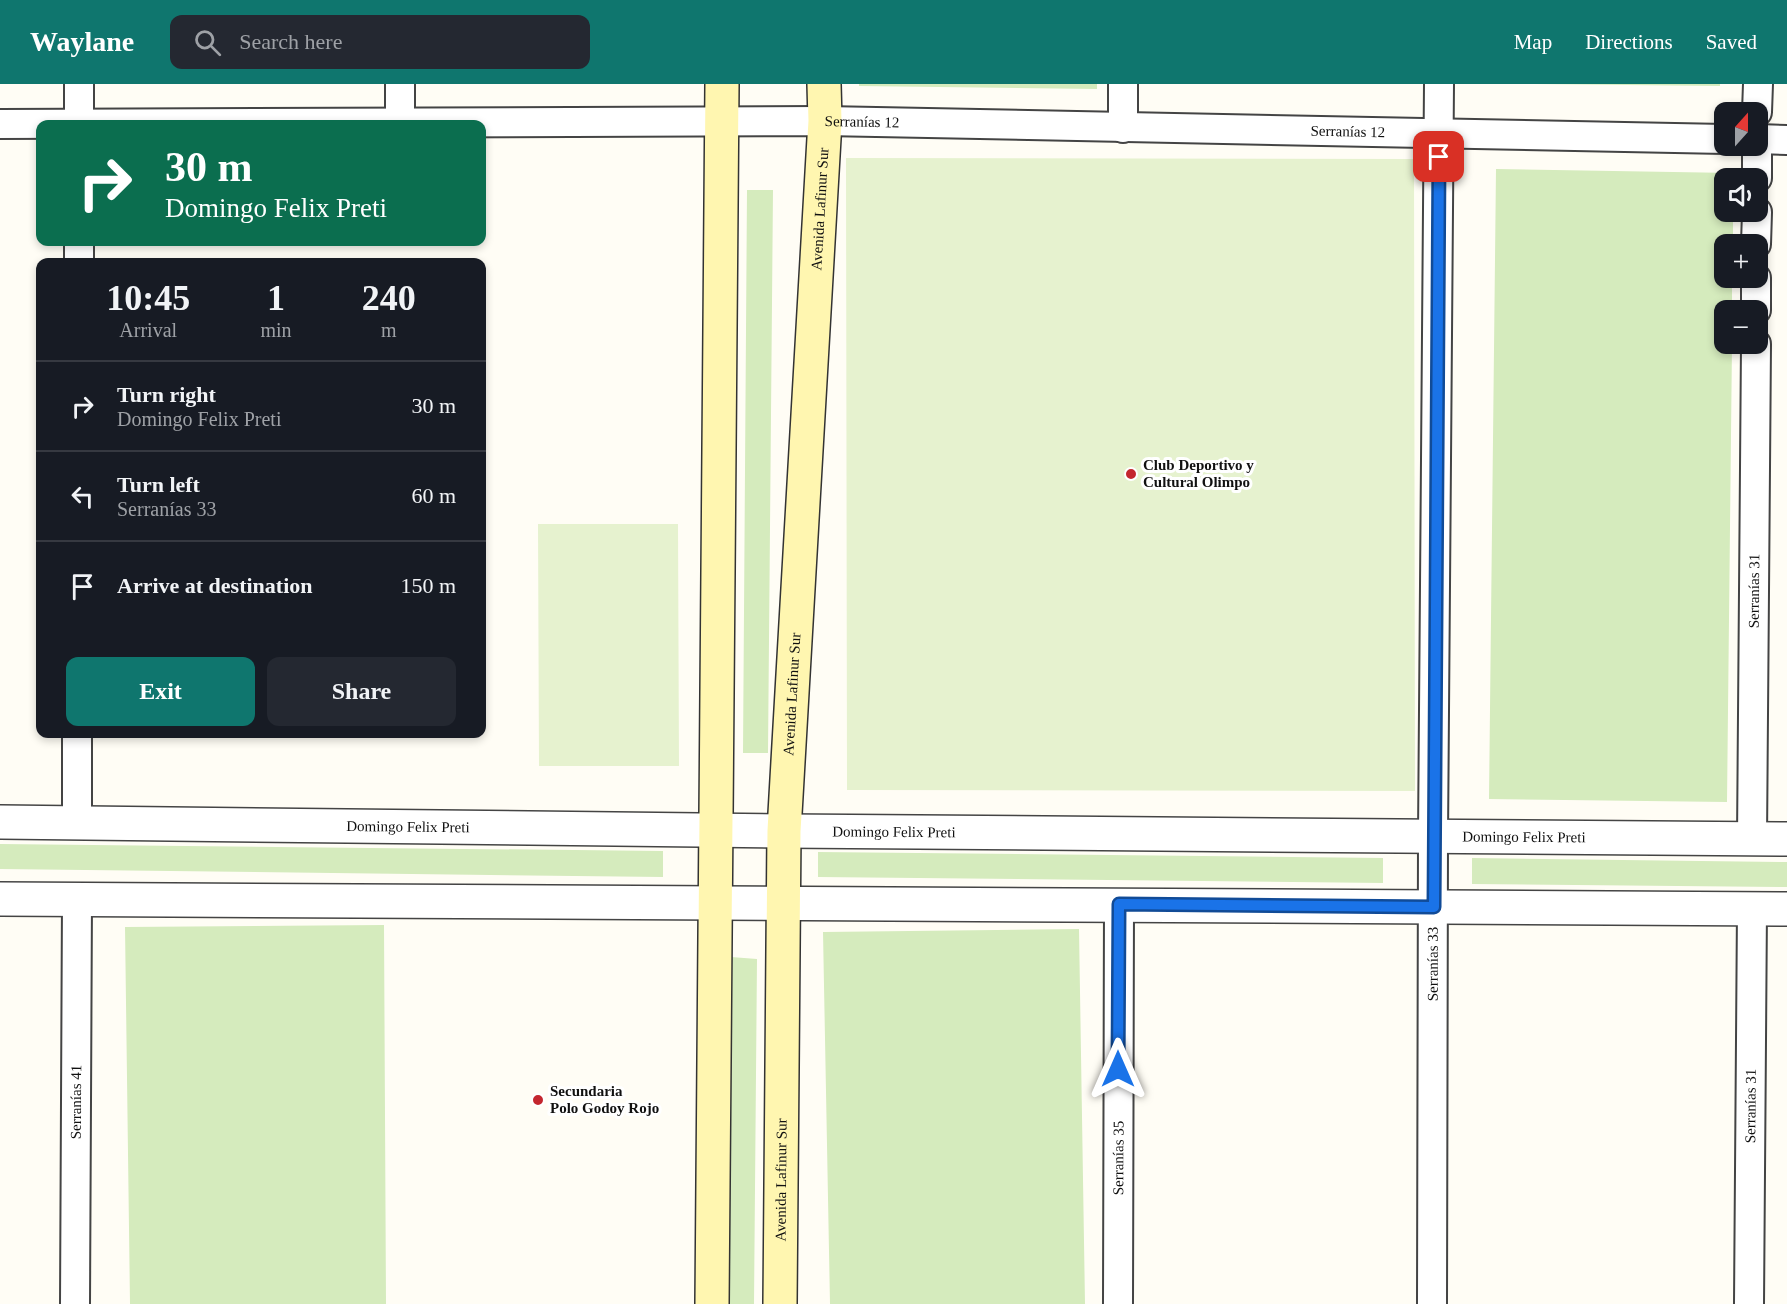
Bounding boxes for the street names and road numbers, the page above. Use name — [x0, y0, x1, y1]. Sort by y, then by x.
street label: Serranías 12 — [825, 113, 899, 130]
street label: Serranías 12 — [1310, 123, 1385, 140]
street label: Avenida Lafinur Sur — [808, 147, 831, 271]
street label: Serranías 31 — [1746, 554, 1762, 628]
street label: Avenida Lafinur Sur — [780, 632, 803, 756]
street label: Domingo Felix Preti — [346, 818, 470, 835]
street label: Domingo Felix Preti — [832, 823, 956, 840]
street label: Domingo Felix Preti — [1462, 828, 1586, 845]
street label: Serranías 33 — [1425, 927, 1441, 1001]
street label: Serranías 41 — [68, 1065, 84, 1139]
street label: Serranías 31 — [1742, 1069, 1759, 1143]
street label: Avenida Lafinur Sur — [773, 1118, 790, 1242]
street label: Serranías 35 — [1110, 1121, 1126, 1195]

